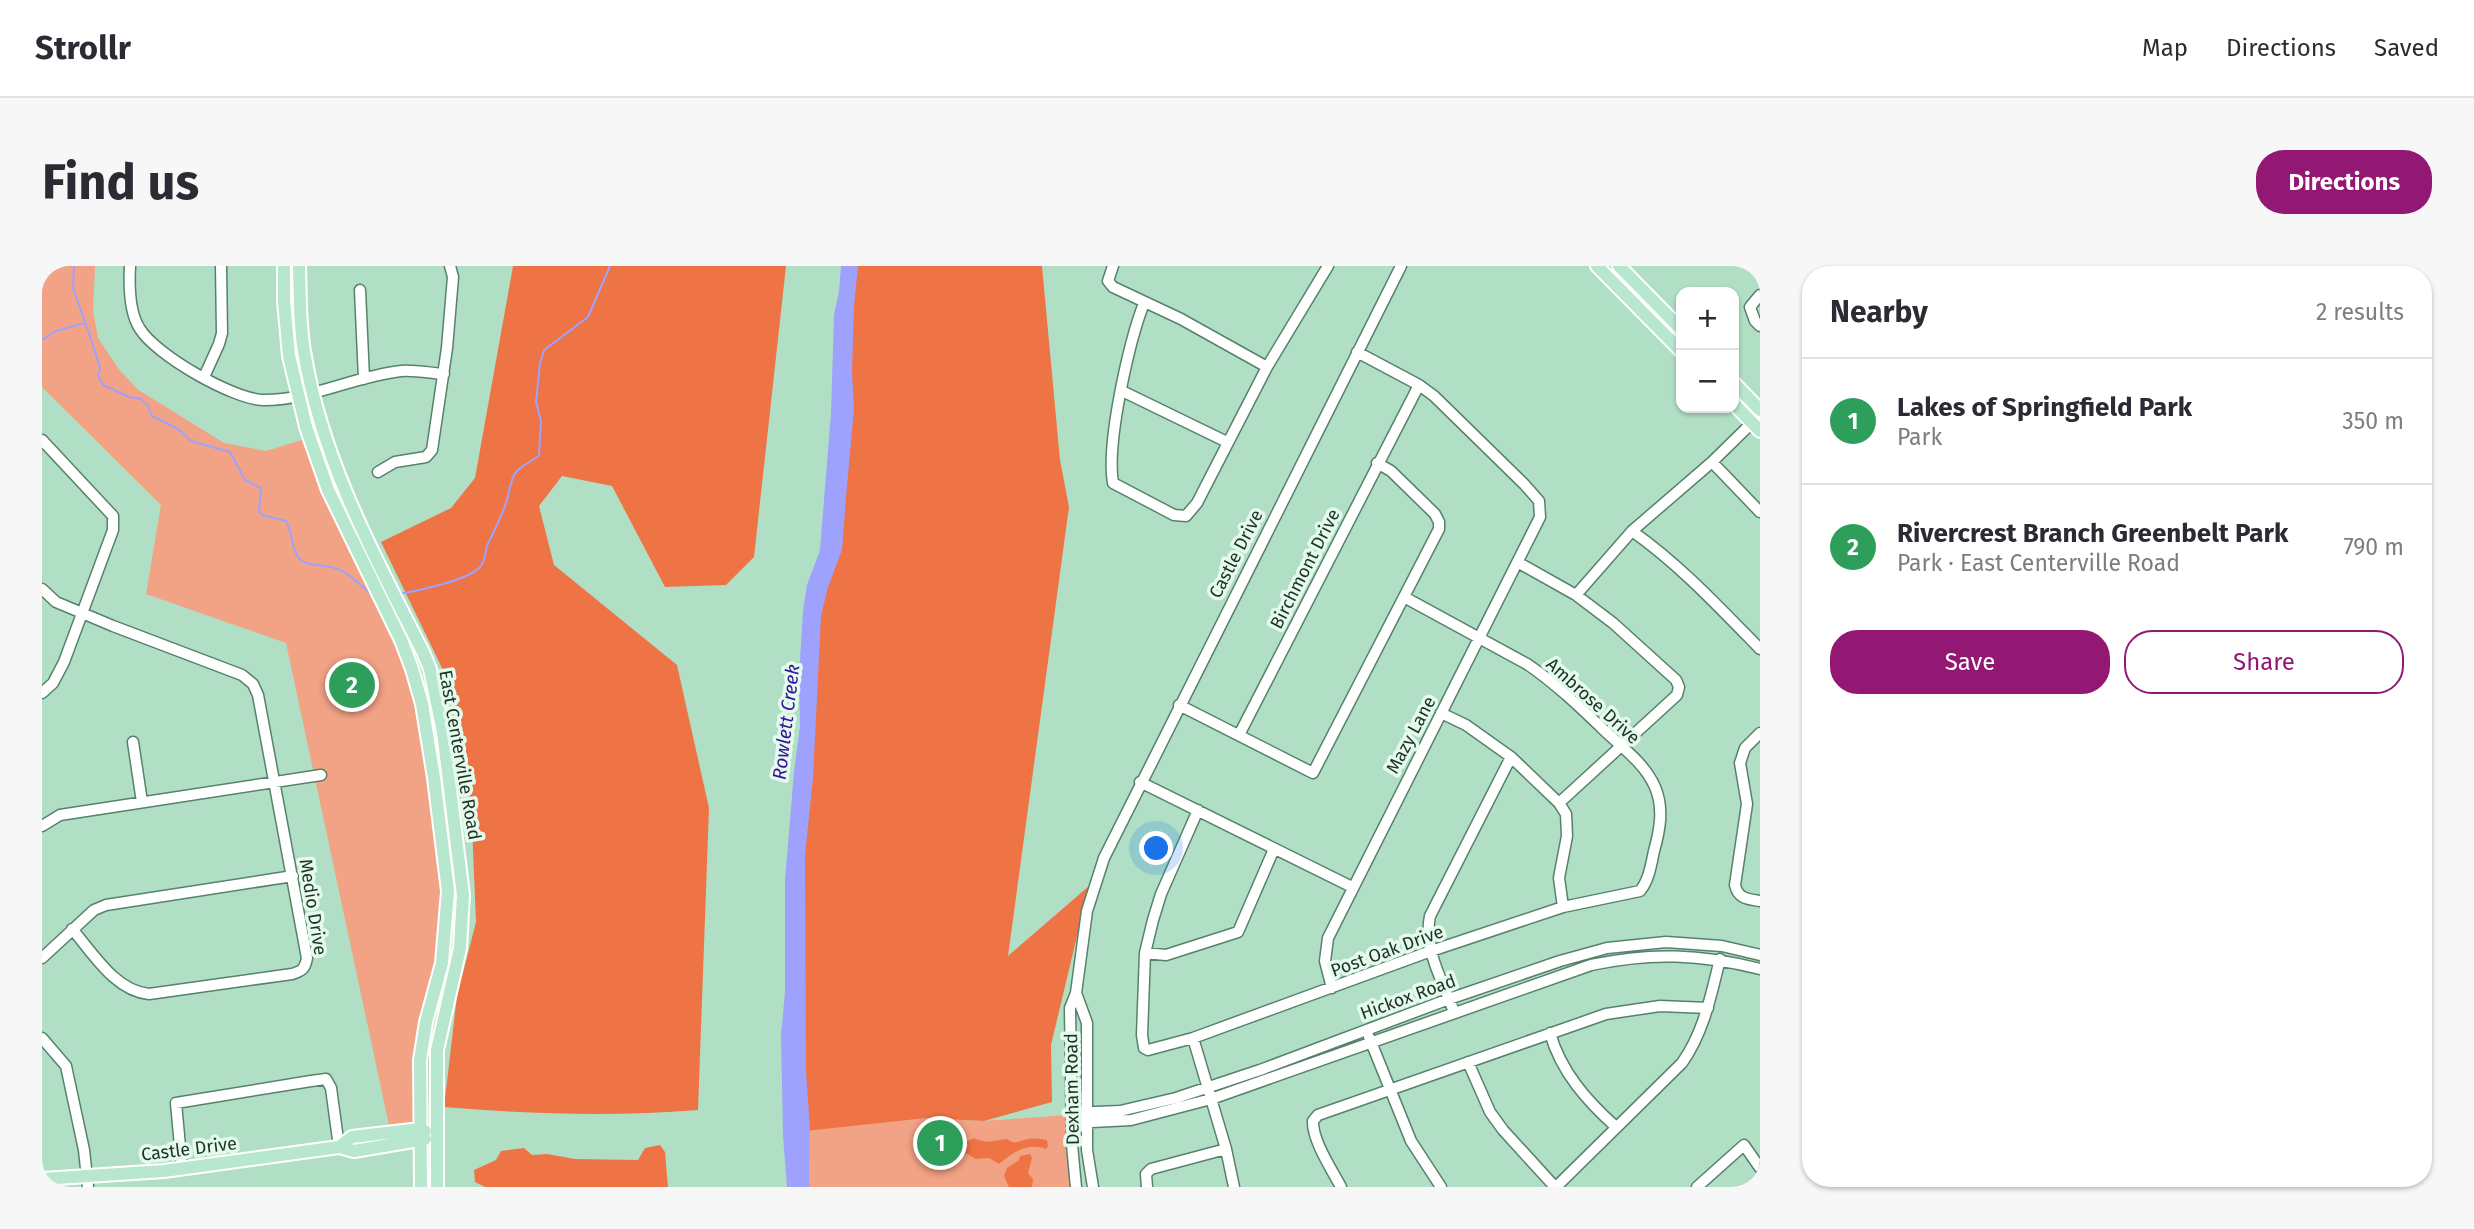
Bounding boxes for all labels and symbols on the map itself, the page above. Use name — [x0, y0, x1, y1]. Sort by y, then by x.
street label: Birchmont Drive — [1265, 505, 1345, 633]
street label: Castle Drive — [1204, 506, 1268, 602]
street label: Ambrose Drive — [1542, 653, 1644, 749]
pin: 2 — [329, 659, 375, 711]
water label: Rowlett Creek — [768, 663, 804, 781]
street label: East Centerville Road — [434, 668, 486, 842]
street label: Mazy Lane — [1382, 693, 1440, 777]
your location — [1139, 831, 1173, 865]
street label: Medio Drive — [295, 857, 331, 957]
street label: Post Oak Drive — [1328, 920, 1446, 982]
street label: Hickox Road — [1357, 970, 1459, 1024]
street label: Dexham Road — [1060, 1033, 1084, 1145]
pin: 1 — [917, 1117, 963, 1169]
street label: Castle Drive — [140, 1132, 238, 1166]

